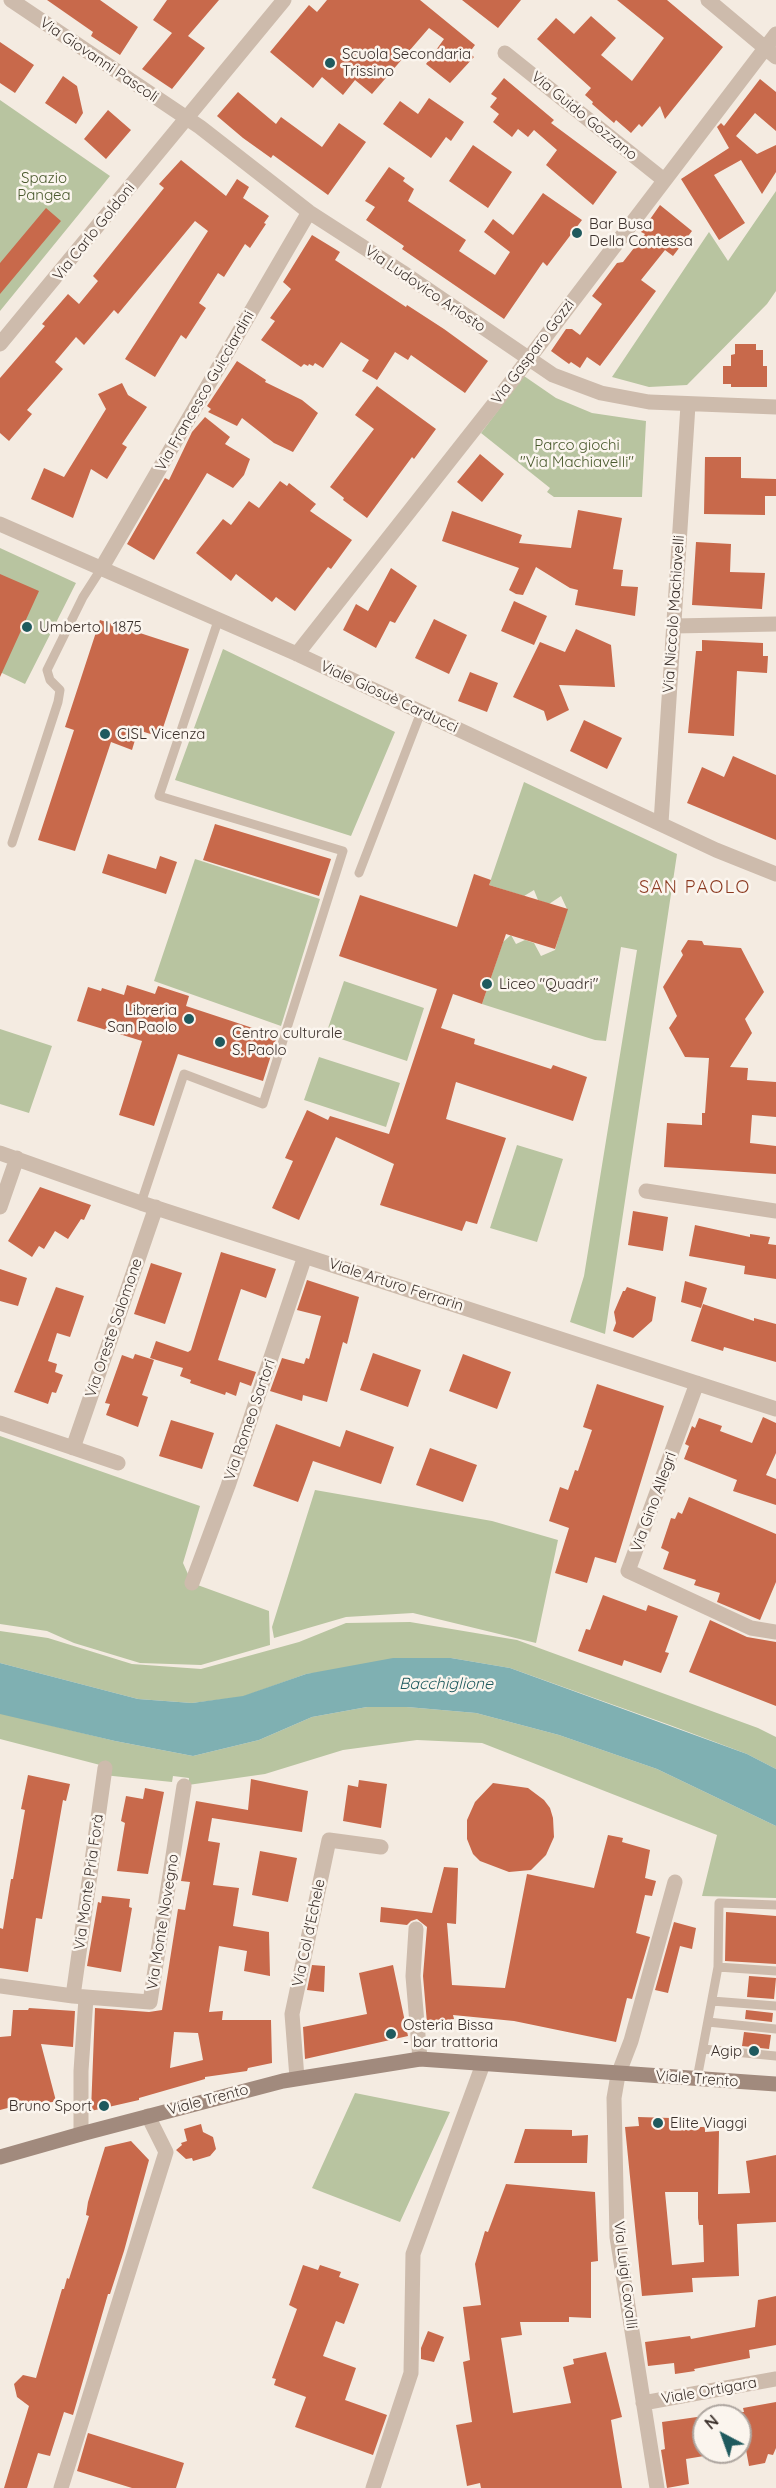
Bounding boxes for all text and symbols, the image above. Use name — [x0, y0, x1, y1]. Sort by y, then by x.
street label: Via Giovanni Pascoli — [36, 14, 162, 106]
place label: Scuola Secondaria Trissino — [342, 45, 471, 80]
marker: Scuola Secondaria Trissino — [323, 56, 337, 70]
street label: Via Guido Gozzano — [527, 68, 641, 164]
park label: Spazio Pangea — [17, 169, 71, 204]
street label: Via Carlo Goldoni — [49, 180, 139, 284]
place label: Bar Busa Della Contessa — [589, 215, 693, 250]
marker: Bar Busa Della Contessa — [570, 226, 584, 240]
street label: Via Ludovico Ariosto — [361, 242, 489, 336]
street label: Via Gasparo Gozzi — [488, 296, 578, 408]
street label: Via Francesco Guicciardini — [152, 308, 258, 474]
park label: Parco giochi "Via Machiavelli" — [520, 436, 634, 471]
street label: Via Niccolò Machiavelli — [660, 535, 688, 693]
place label: Umberto I 1875 — [39, 618, 142, 636]
marker: Umberto I 1875 — [20, 620, 34, 634]
street label: Viale Giosuè Carducci — [317, 657, 461, 737]
place label: CISL Vicenza — [117, 725, 205, 743]
marker: CISL Vicenza — [98, 727, 112, 741]
district label: SAN PAOLO — [639, 877, 751, 899]
place label: Liceo "Quadri" — [499, 975, 598, 993]
marker: Liceo "Quadri" — [480, 977, 494, 991]
place label: Libreria San Paolo — [107, 1001, 177, 1036]
marker: Libreria San Paolo — [182, 1012, 196, 1026]
place label: Centro culturale S. Paolo — [232, 1024, 342, 1059]
marker: Centro culturale S. Paolo — [213, 1035, 227, 1049]
street label: Viale Arturo Ferrarin — [326, 1255, 466, 1315]
street label: Via Oreste Salomone — [82, 1256, 146, 1400]
street label: Via Romeo Sartori — [221, 1357, 279, 1483]
street label: Via Gino Allegri — [628, 1450, 680, 1554]
water label: Bacchiglione — [399, 1674, 493, 1694]
street label: Via Monte Pria Forà — [71, 1813, 107, 1951]
street label: Via Monte Novegno — [143, 1853, 183, 1991]
street label: Via Col d'Echele — [289, 1877, 329, 1989]
place label: Osteria Bissa - bar trattoria — [403, 2016, 498, 2051]
marker: Osteria Bissa - bar trattoria — [384, 2027, 398, 2041]
place label: Agip — [711, 2042, 742, 2060]
marker: Agip — [747, 2044, 761, 2058]
street label: Viale Trento — [655, 2067, 739, 2091]
street label: Viale Trento — [166, 2081, 250, 2119]
place label: Bruno Sport — [9, 2097, 92, 2115]
marker: Bruno Sport — [97, 2099, 111, 2113]
place label: Elite Viaggi — [670, 2114, 747, 2132]
marker: Elite Viaggi — [651, 2116, 665, 2130]
street label: Via Luigi Cavalli — [609, 2220, 641, 2330]
street label: Viale Ortigara — [660, 2374, 758, 2408]
north arrow — [692, 2404, 752, 2464]
text: N — [700, 2411, 722, 2433]

